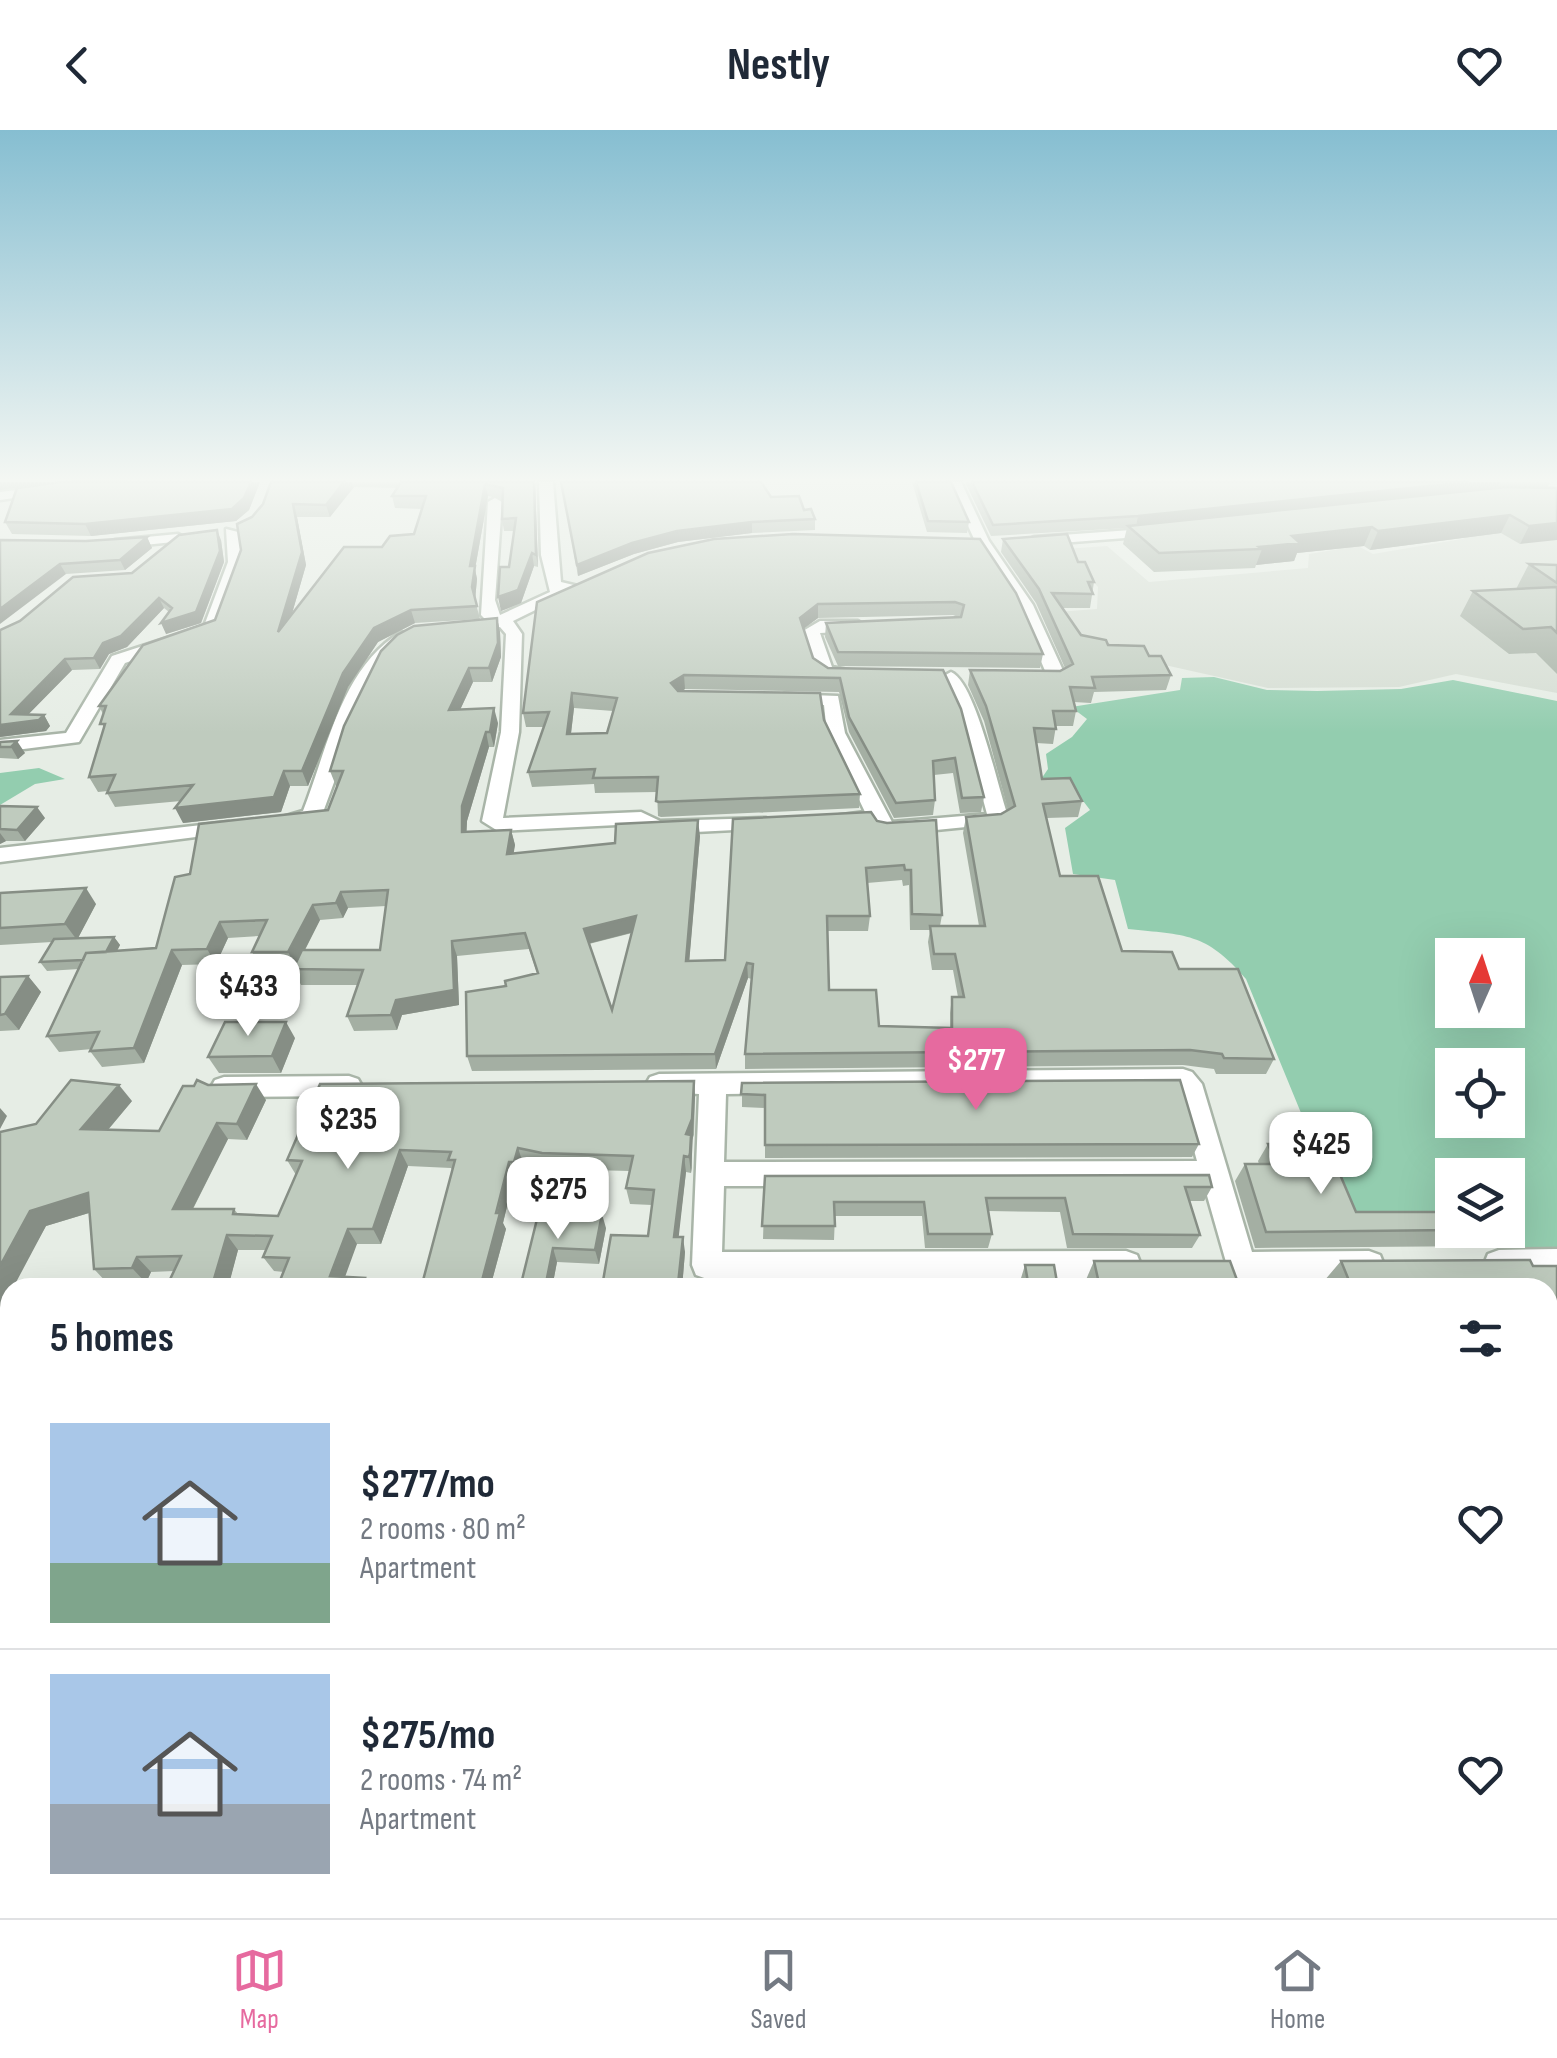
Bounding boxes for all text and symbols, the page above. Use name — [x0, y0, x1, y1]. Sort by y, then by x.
icon: back — [50, 38, 105, 93]
text: Nestly — [727, 38, 830, 93]
icon: heart — [1452, 38, 1507, 93]
north arrow — [1435, 938, 1525, 1028]
map controls — [1435, 938, 1525, 1248]
pin: $433 — [189, 954, 307, 1039]
text: $433 — [218, 967, 278, 1006]
pin: $277 — [917, 1028, 1035, 1113]
text: $277 — [947, 1041, 1005, 1080]
button: locate — [1435, 1048, 1525, 1138]
pin: $235 — [289, 1087, 407, 1172]
text: $235 — [319, 1100, 377, 1139]
pin: $425 — [1262, 1112, 1380, 1197]
text: $425 — [1291, 1125, 1351, 1164]
pin: $275 — [499, 1157, 617, 1242]
button: layers — [1435, 1158, 1525, 1248]
text: $275 — [529, 1170, 587, 1209]
icon: filters — [1453, 1311, 1508, 1366]
text: 5 homes — [50, 1313, 174, 1364]
text: $277/mo — [360, 1459, 495, 1510]
icon: home — [130, 1463, 250, 1583]
icon: heart — [1453, 1496, 1508, 1551]
text: 2 rooms · 80 m² — [360, 1510, 526, 1549]
text: Apartment — [360, 1549, 476, 1588]
text: $275/mo — [360, 1710, 495, 1761]
icon: home — [130, 1714, 250, 1834]
icon: heart — [1453, 1747, 1508, 1802]
text: 2 rooms · 74 m² — [360, 1761, 522, 1800]
text: Apartment — [360, 1800, 476, 1839]
tab: Map — [232, 1943, 287, 2036]
tab: Saved — [750, 1943, 807, 2036]
tab: Home — [1270, 1943, 1325, 2036]

